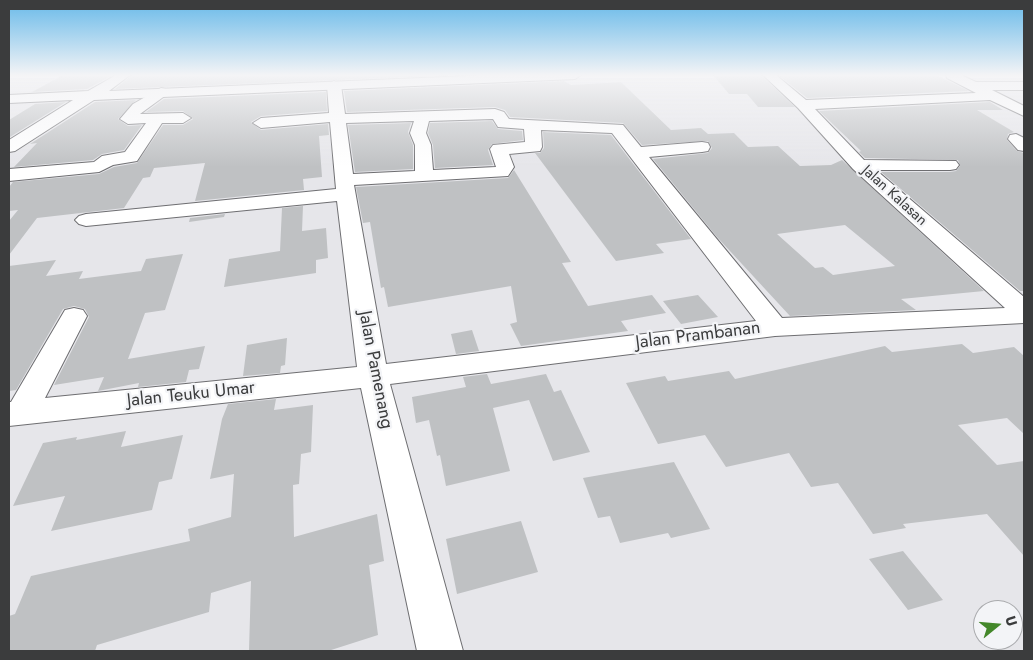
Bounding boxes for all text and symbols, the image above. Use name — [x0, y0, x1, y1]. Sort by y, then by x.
street label: Jalan Kalasan — [858, 162, 930, 230]
street label: Jalan Pamenang — [353, 309, 397, 431]
street label: Jalan Prambanan — [634, 318, 762, 354]
street label: Jalan Teuku Umar — [126, 378, 256, 412]
north arrow — [973, 600, 1023, 650]
text: U — [1000, 613, 1022, 629]

